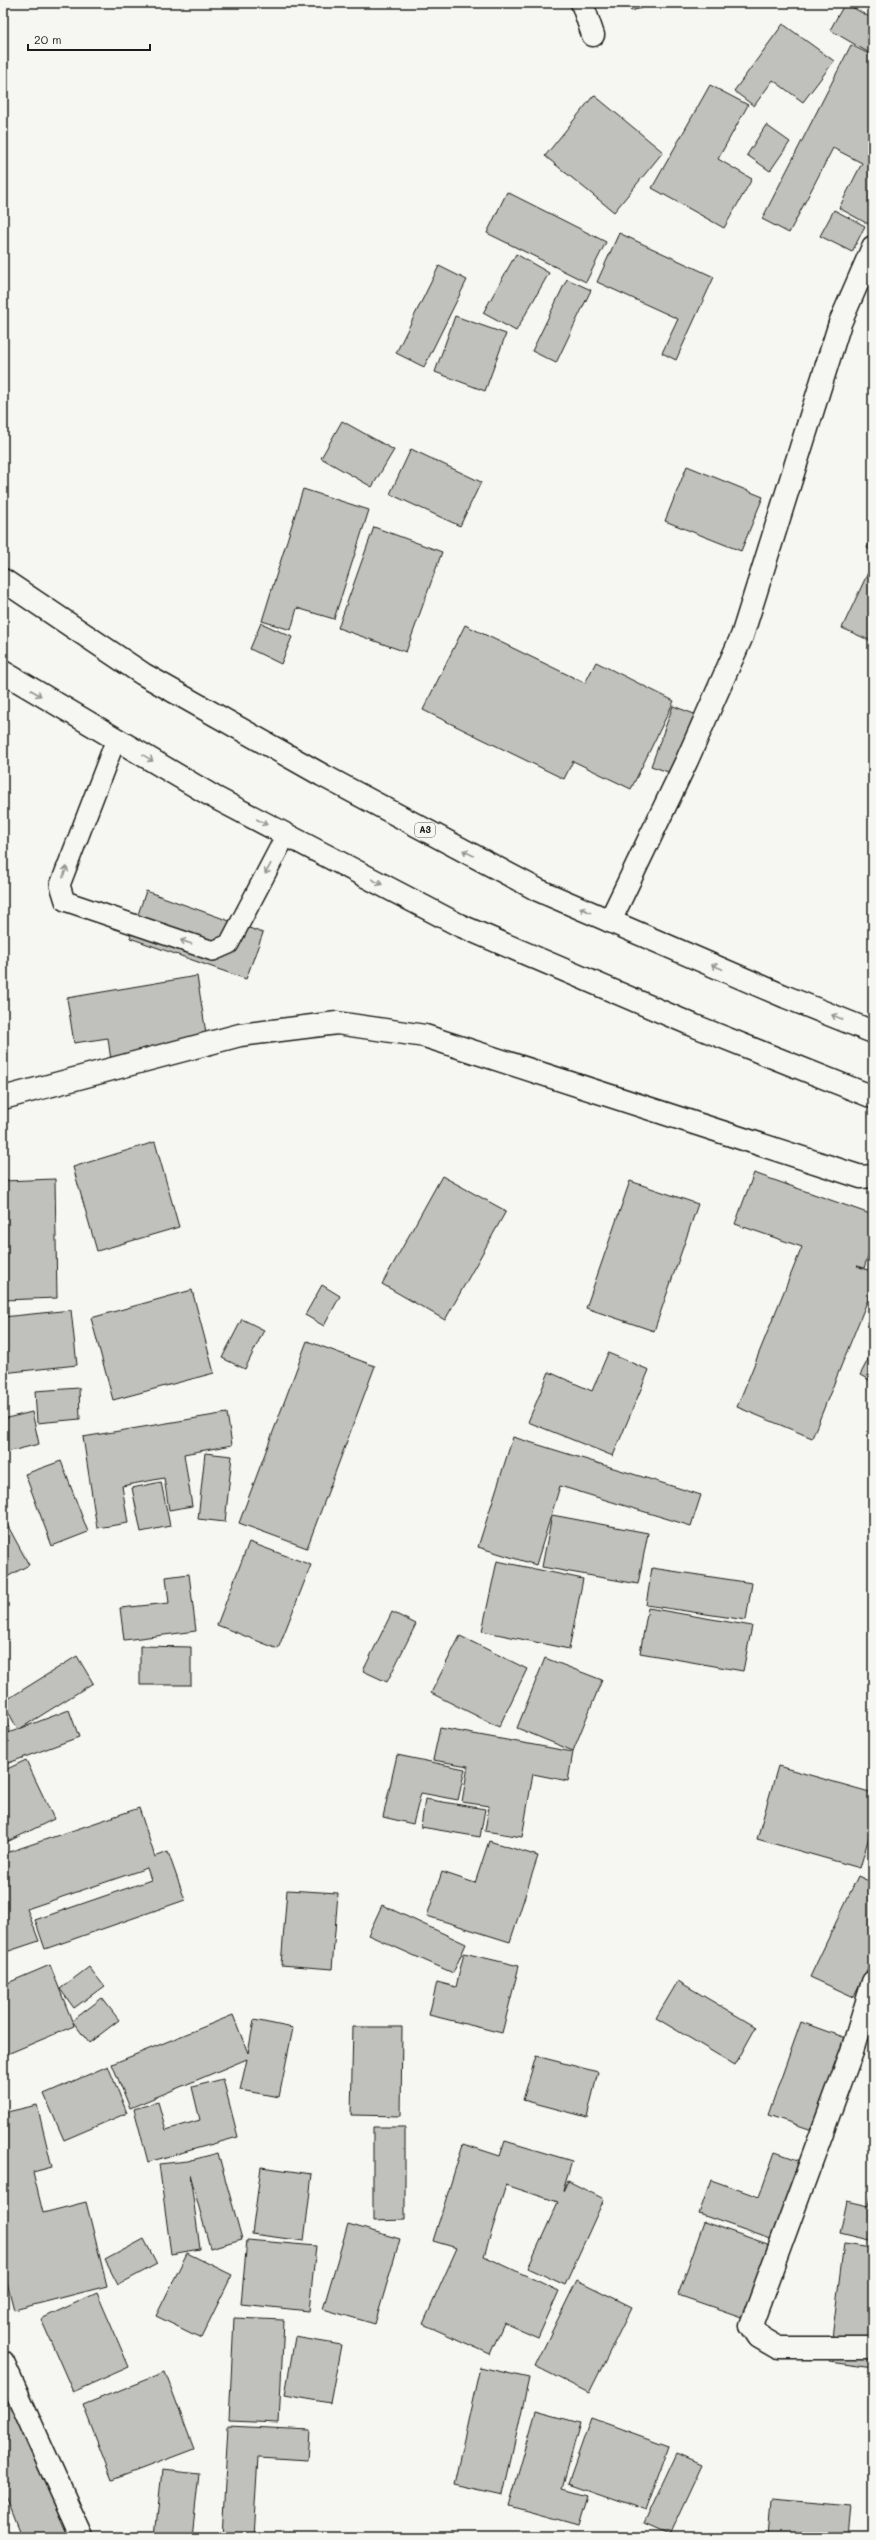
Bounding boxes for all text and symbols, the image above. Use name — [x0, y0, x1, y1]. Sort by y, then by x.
scale bar — [28, 26, 150, 52]
text: 20 m — [34, 31, 62, 47]
one-way arrow — [30, 689, 42, 697]
one-way arrow — [142, 755, 154, 763]
one-way arrow — [255, 819, 267, 826]
road number: A3 — [415, 823, 435, 837]
one-way arrow — [462, 848, 474, 856]
one-way arrow — [264, 863, 271, 875]
one-way arrow — [61, 867, 69, 879]
one-way arrow — [371, 879, 383, 886]
one-way arrow — [579, 906, 591, 913]
one-way arrow — [180, 938, 193, 945]
one-way arrow — [711, 963, 723, 970]
one-way arrow — [831, 1013, 843, 1021]

